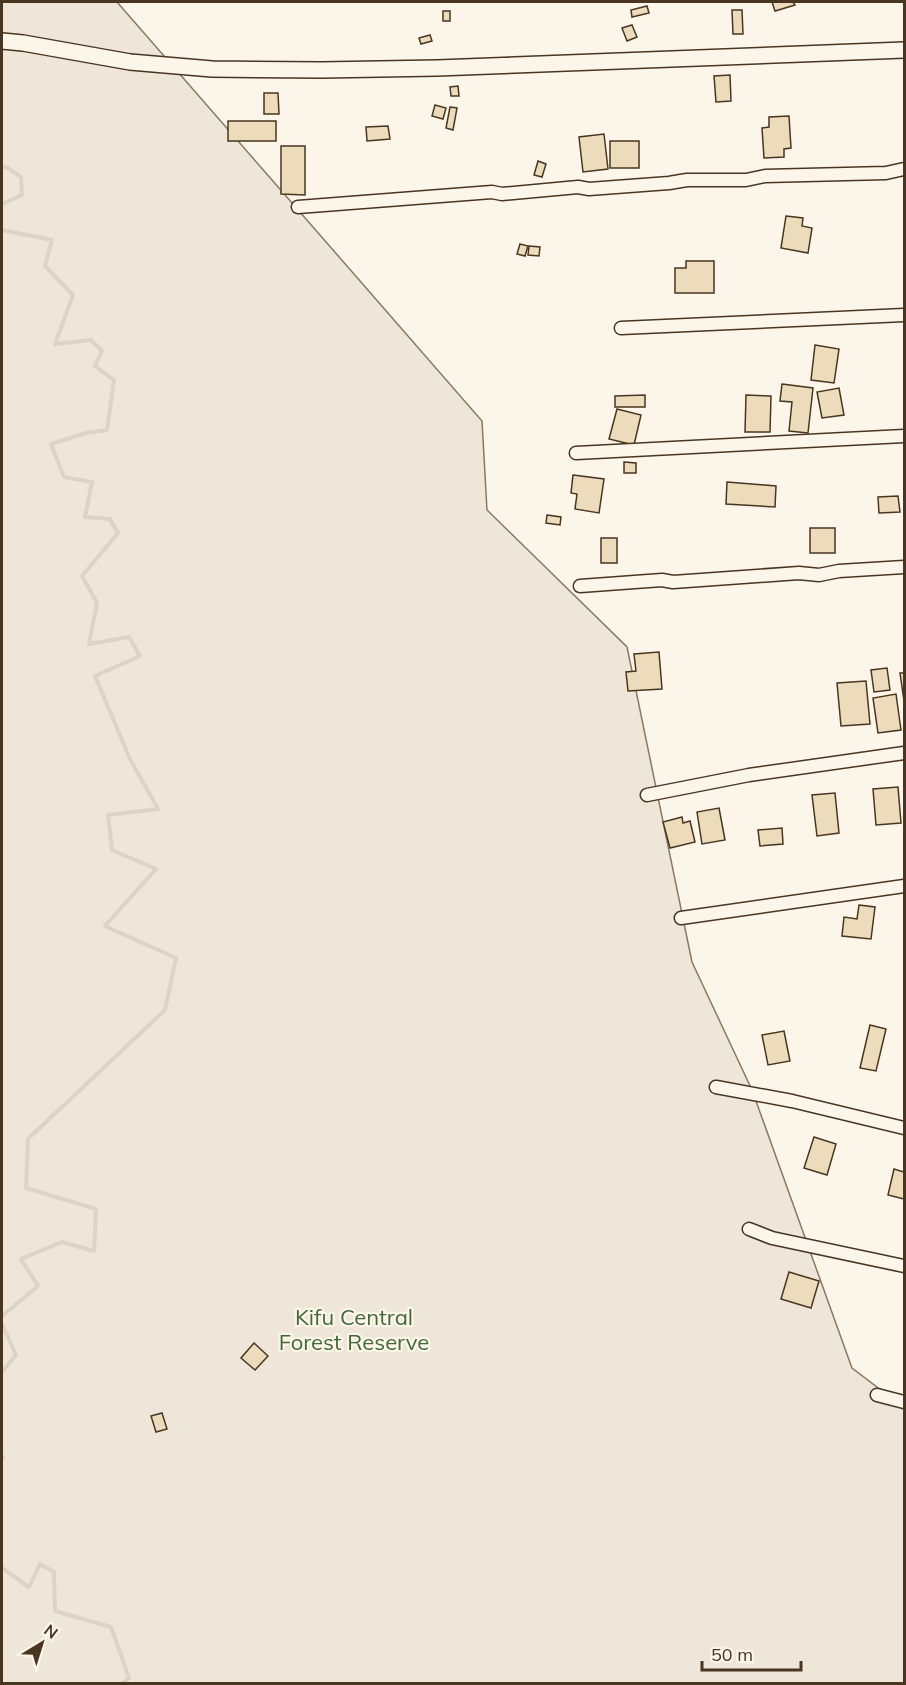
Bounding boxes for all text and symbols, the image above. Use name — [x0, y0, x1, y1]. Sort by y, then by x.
park label: Kifu Central Forest Reserve — [279, 1303, 429, 1356]
north arrow — [12, 1613, 72, 1673]
text: N — [40, 1620, 62, 1643]
scale bar — [702, 1634, 801, 1672]
text: 50 m — [711, 1643, 753, 1666]

